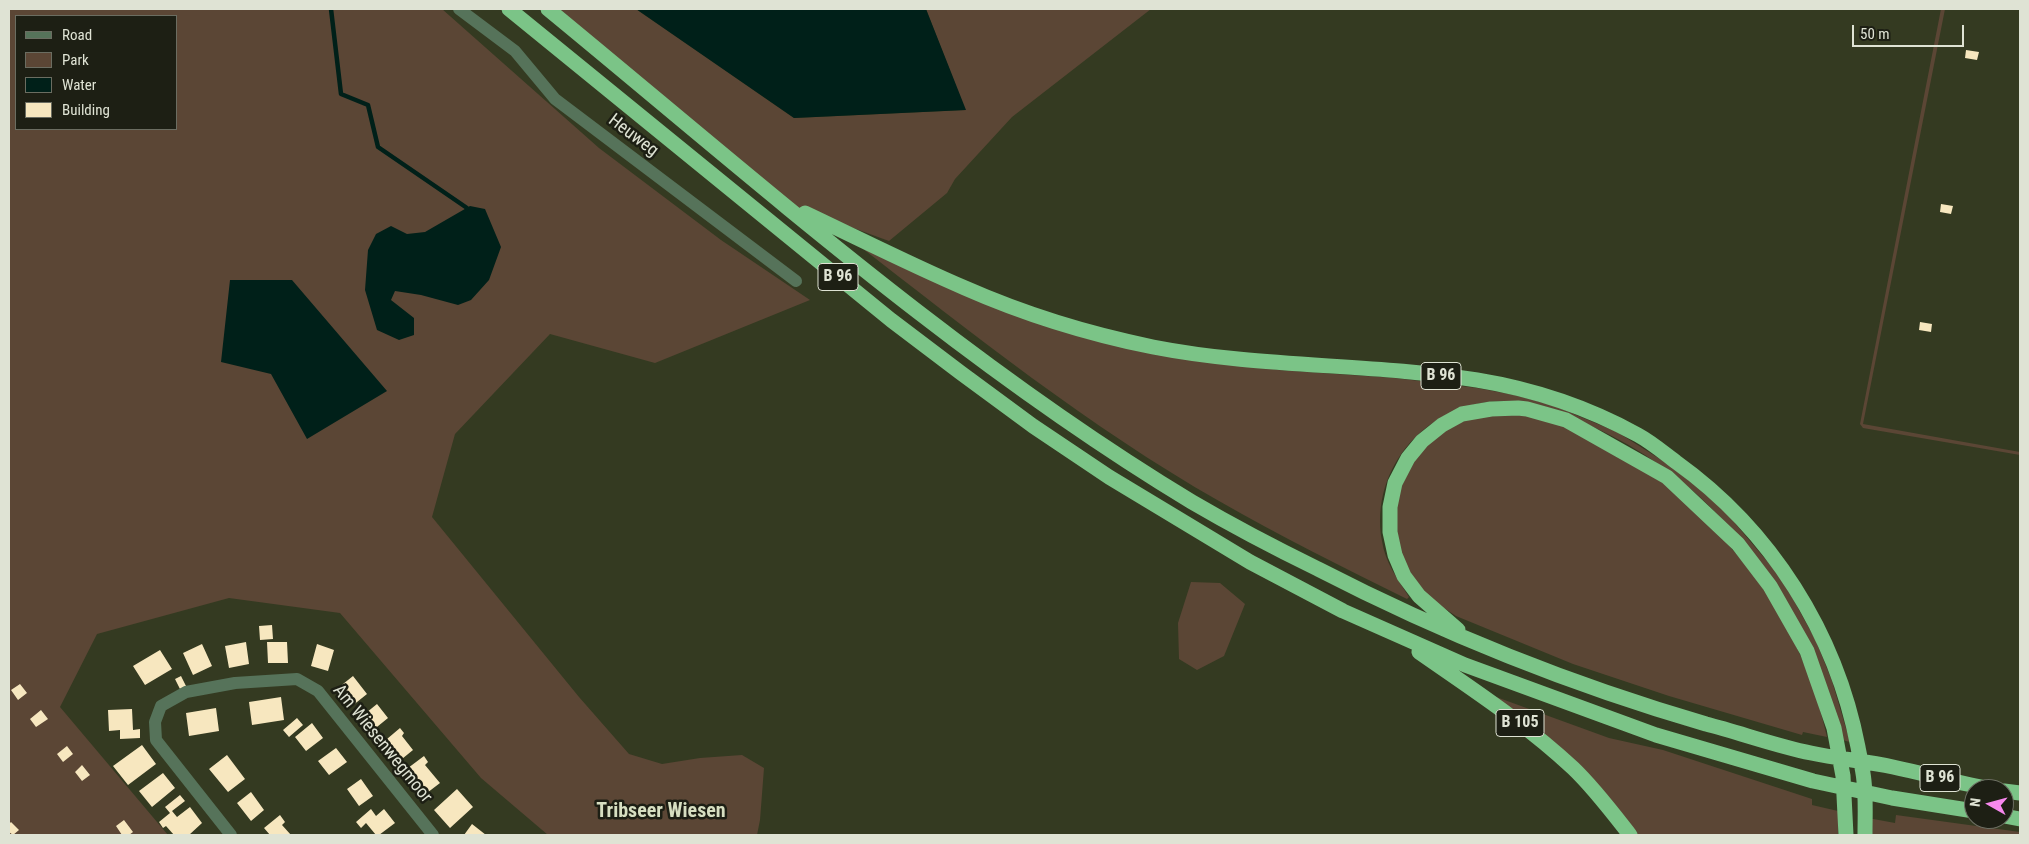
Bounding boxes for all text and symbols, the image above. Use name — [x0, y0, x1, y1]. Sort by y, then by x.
legend — [15, 15, 178, 130]
scale bar — [1854, 15, 1966, 47]
text: 50 m — [1860, 25, 1890, 43]
text: Road — [62, 26, 92, 44]
text: Park — [62, 51, 89, 69]
text: Water — [62, 76, 96, 94]
text: Building — [62, 101, 110, 119]
street label: Heuweg — [604, 110, 662, 162]
road number: B 96 — [818, 264, 858, 290]
road number: B 96 — [1421, 362, 1461, 390]
street label: Am Wiesenwegmoor — [328, 681, 436, 807]
road number: B 105 — [1496, 710, 1544, 736]
road number: B 96 — [1920, 764, 1960, 791]
north arrow — [1964, 779, 2014, 829]
text: N — [1967, 797, 1984, 808]
district label: Tribseer Wiesen — [596, 800, 726, 824]

